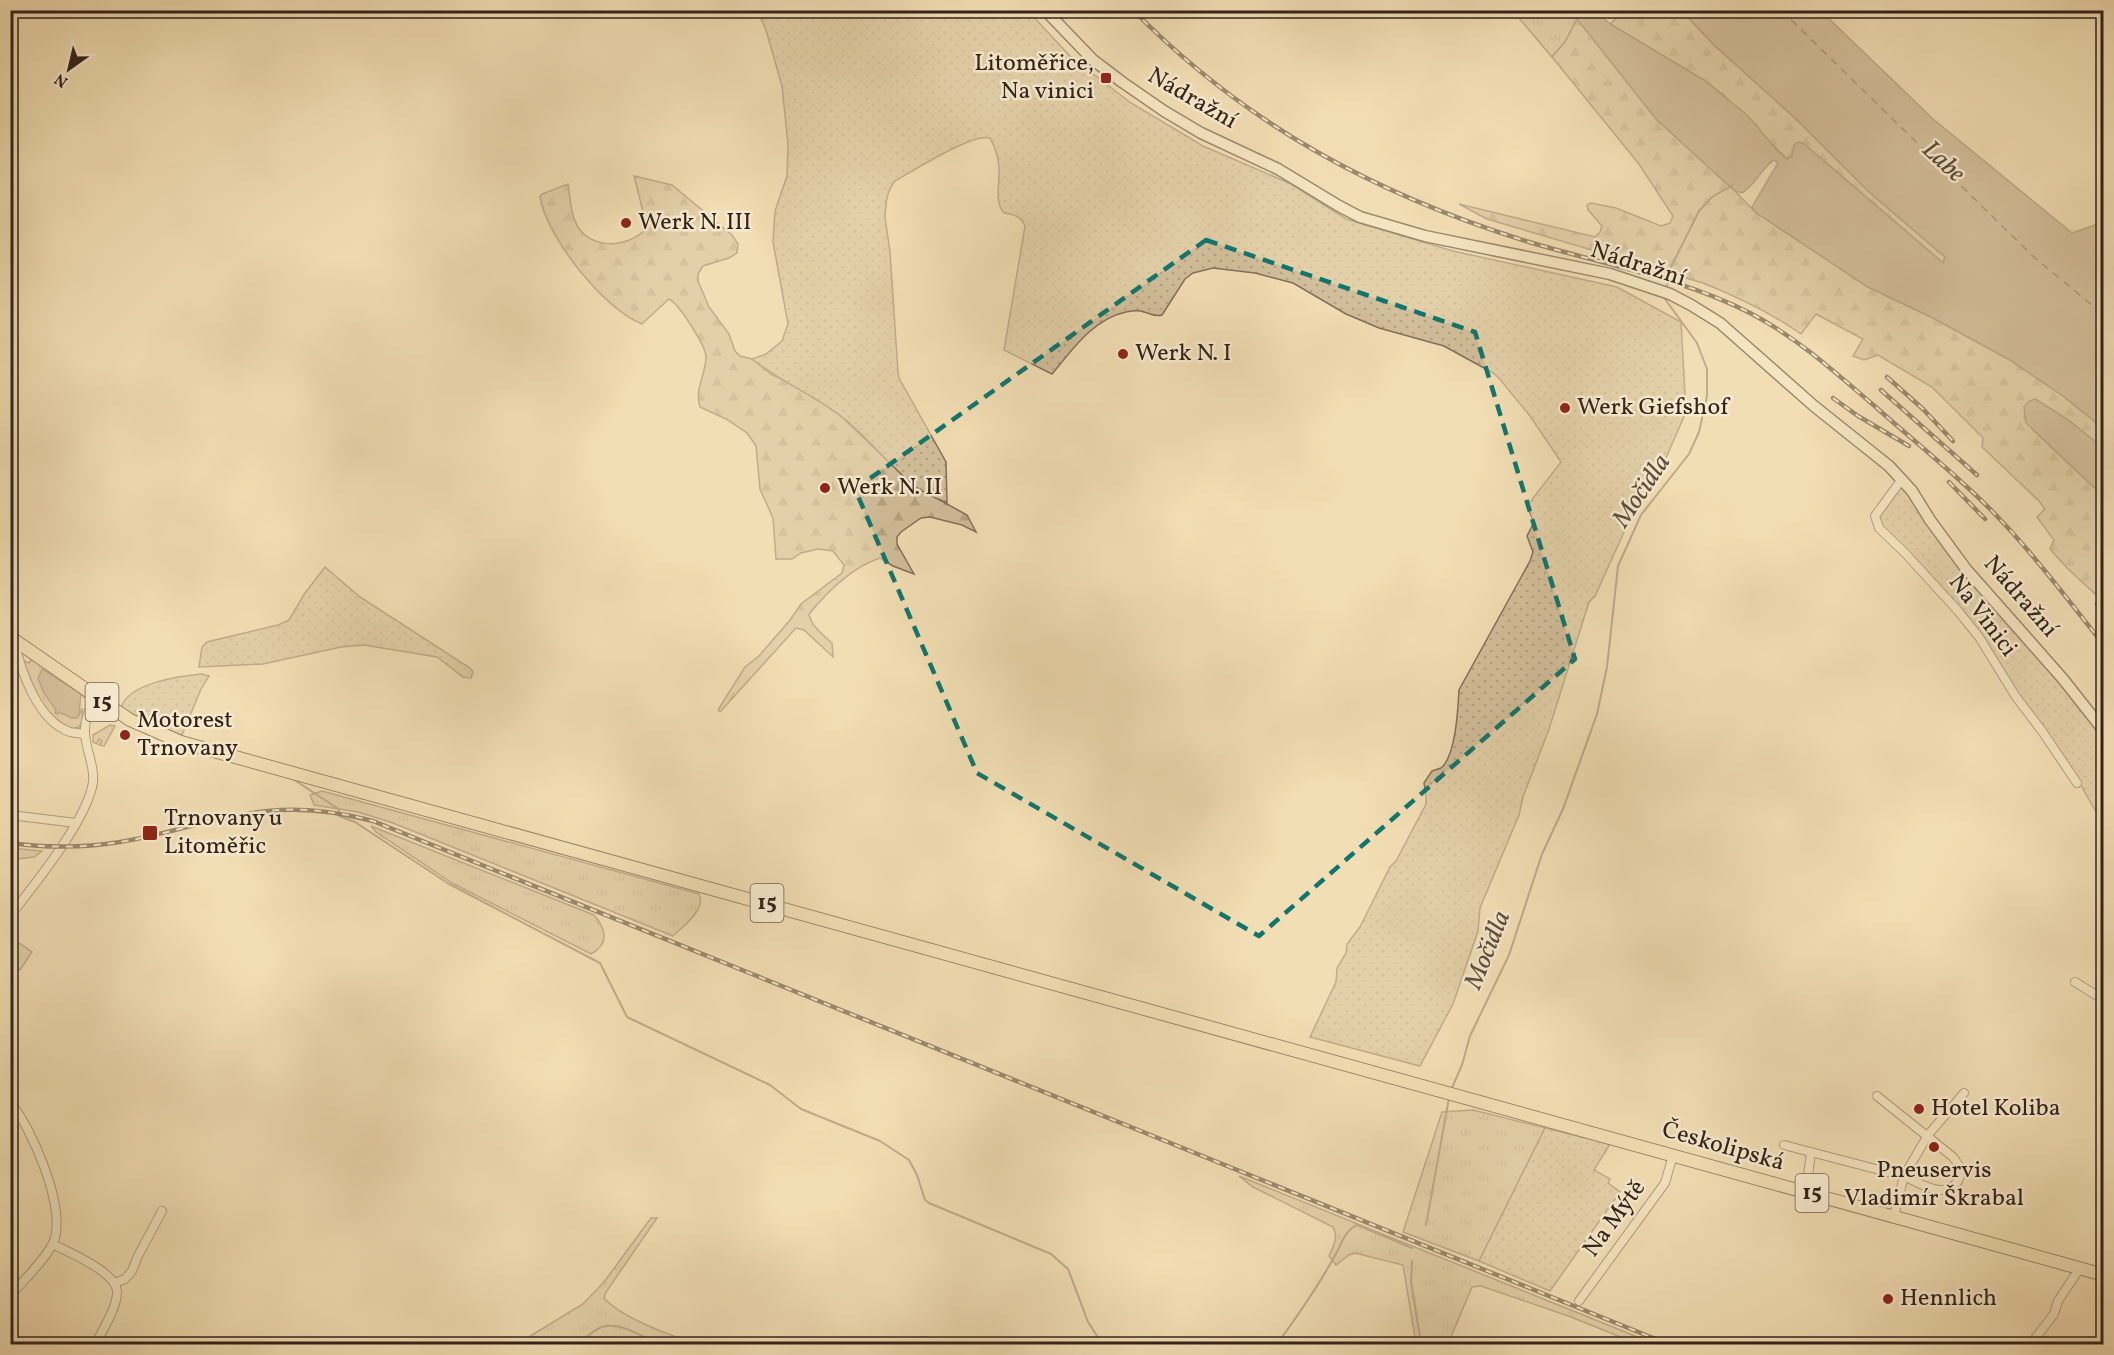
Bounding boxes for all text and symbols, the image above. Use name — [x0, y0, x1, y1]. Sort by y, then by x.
north arrow — [39, 39, 99, 99]
place label: Litoměřice, Na vinici — [974, 47, 1094, 109]
street label: Nádražní — [1141, 60, 1243, 138]
text: N — [50, 67, 73, 92]
marker: Litoměřice, Na vinici — [1099, 71, 1113, 85]
water label: Labe — [1913, 133, 1973, 192]
place label: Werk N. III — [638, 206, 752, 240]
marker: Werk N. III — [619, 216, 633, 230]
street label: Nádražní — [1586, 234, 1690, 296]
place label: Werk N. I — [1135, 337, 1232, 371]
marker: Werk N. I — [1116, 347, 1130, 361]
place label: Werk Giefshof — [1577, 391, 1731, 425]
marker: Werk Giefshof — [1558, 401, 1572, 415]
water label: Močidla — [1604, 447, 1680, 536]
place label: Werk N. II — [837, 471, 942, 505]
marker: Werk N. II — [818, 481, 832, 495]
street label: Nádražní — [1975, 549, 2065, 645]
street label: Na Vinici — [1940, 567, 2024, 665]
road number: 15 — [86, 683, 118, 721]
place label: Motorest Trnovany — [137, 704, 238, 766]
marker: Motorest Trnovany — [118, 728, 132, 742]
place label: Trnovany u Litoměřic — [164, 802, 283, 864]
marker: Trnovany u Litoměřic — [141, 824, 159, 842]
road number: 15 — [750, 884, 783, 922]
water label: Močidla — [1456, 905, 1520, 995]
place label: Hotel Koliba — [1931, 1092, 2061, 1126]
marker: Hotel Koliba — [1912, 1102, 1926, 1116]
street label: Českolipská — [1658, 1113, 1788, 1181]
marker: Pneuservis Vladimír Škrabal — [1927, 1140, 1941, 1154]
place label: Pneuservis Vladimír Škrabal — [1844, 1154, 2024, 1216]
street label: Na Mýtě — [1575, 1173, 1655, 1265]
road number: 15 — [1796, 1174, 1828, 1212]
place label: Hennlich — [1900, 1282, 1997, 1316]
marker: Hennlich — [1881, 1292, 1895, 1306]

